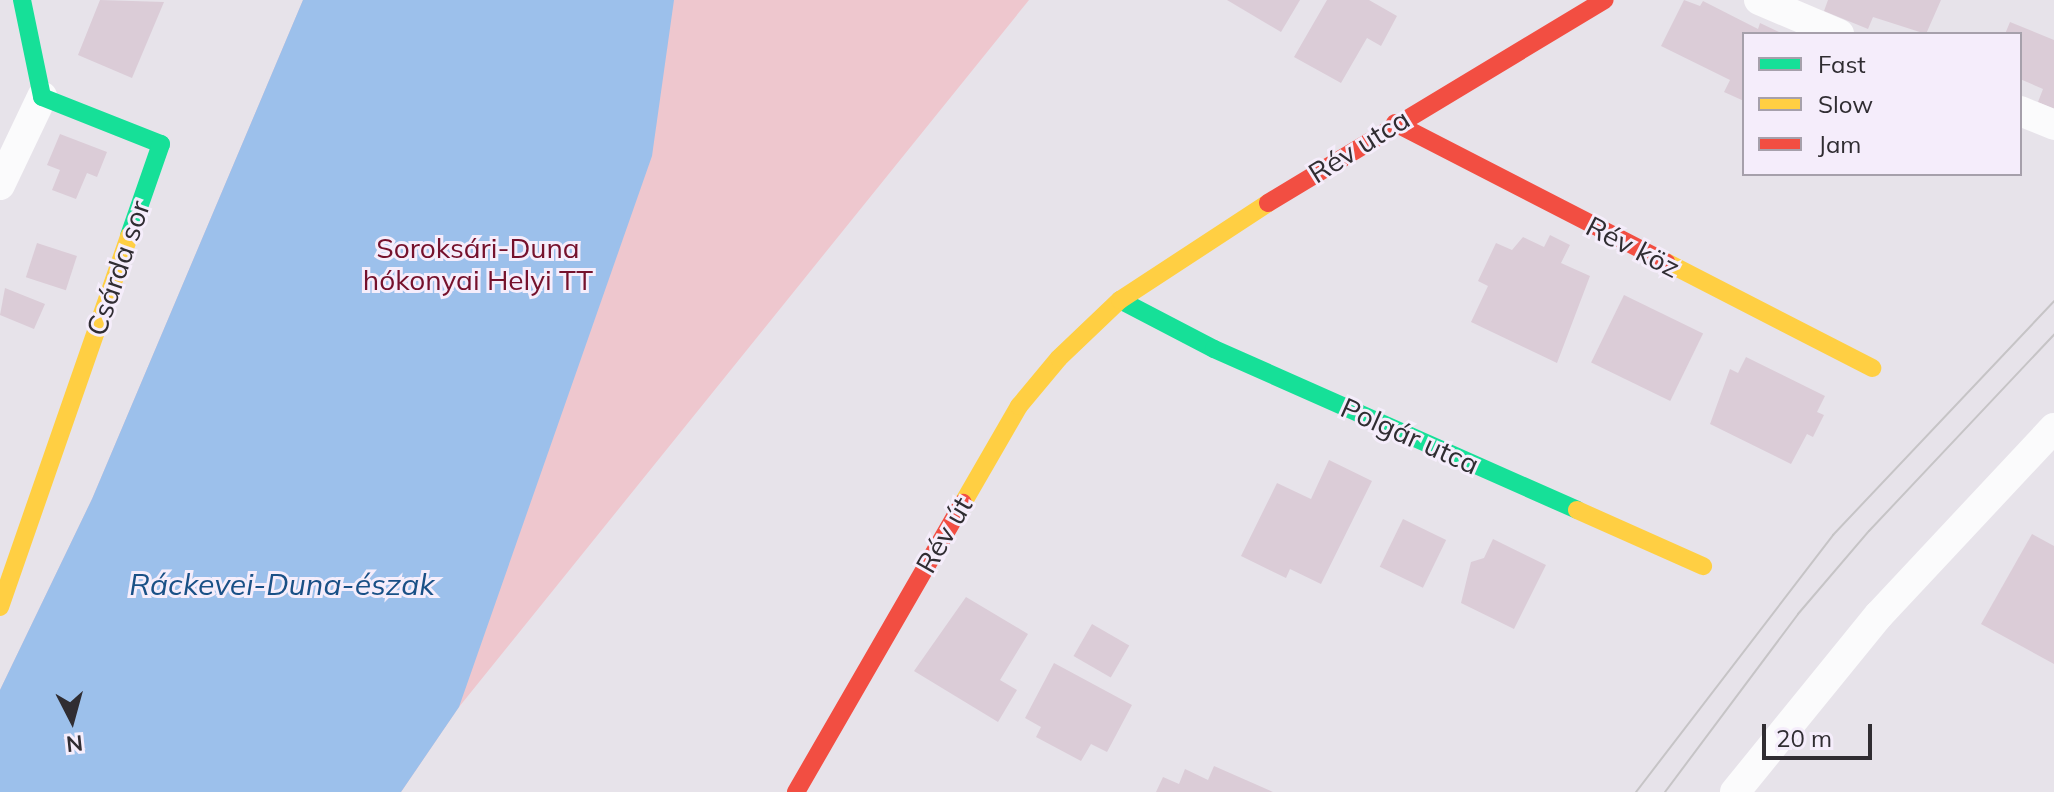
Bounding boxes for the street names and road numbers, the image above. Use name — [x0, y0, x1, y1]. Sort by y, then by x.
street label: Rév utca — [1302, 102, 1416, 190]
street label: Csárda sor — [79, 196, 157, 340]
street label: Rév köz — [1581, 209, 1685, 285]
street label: Polgár utca — [1336, 391, 1484, 481]
street label: Rév út — [909, 491, 979, 579]

